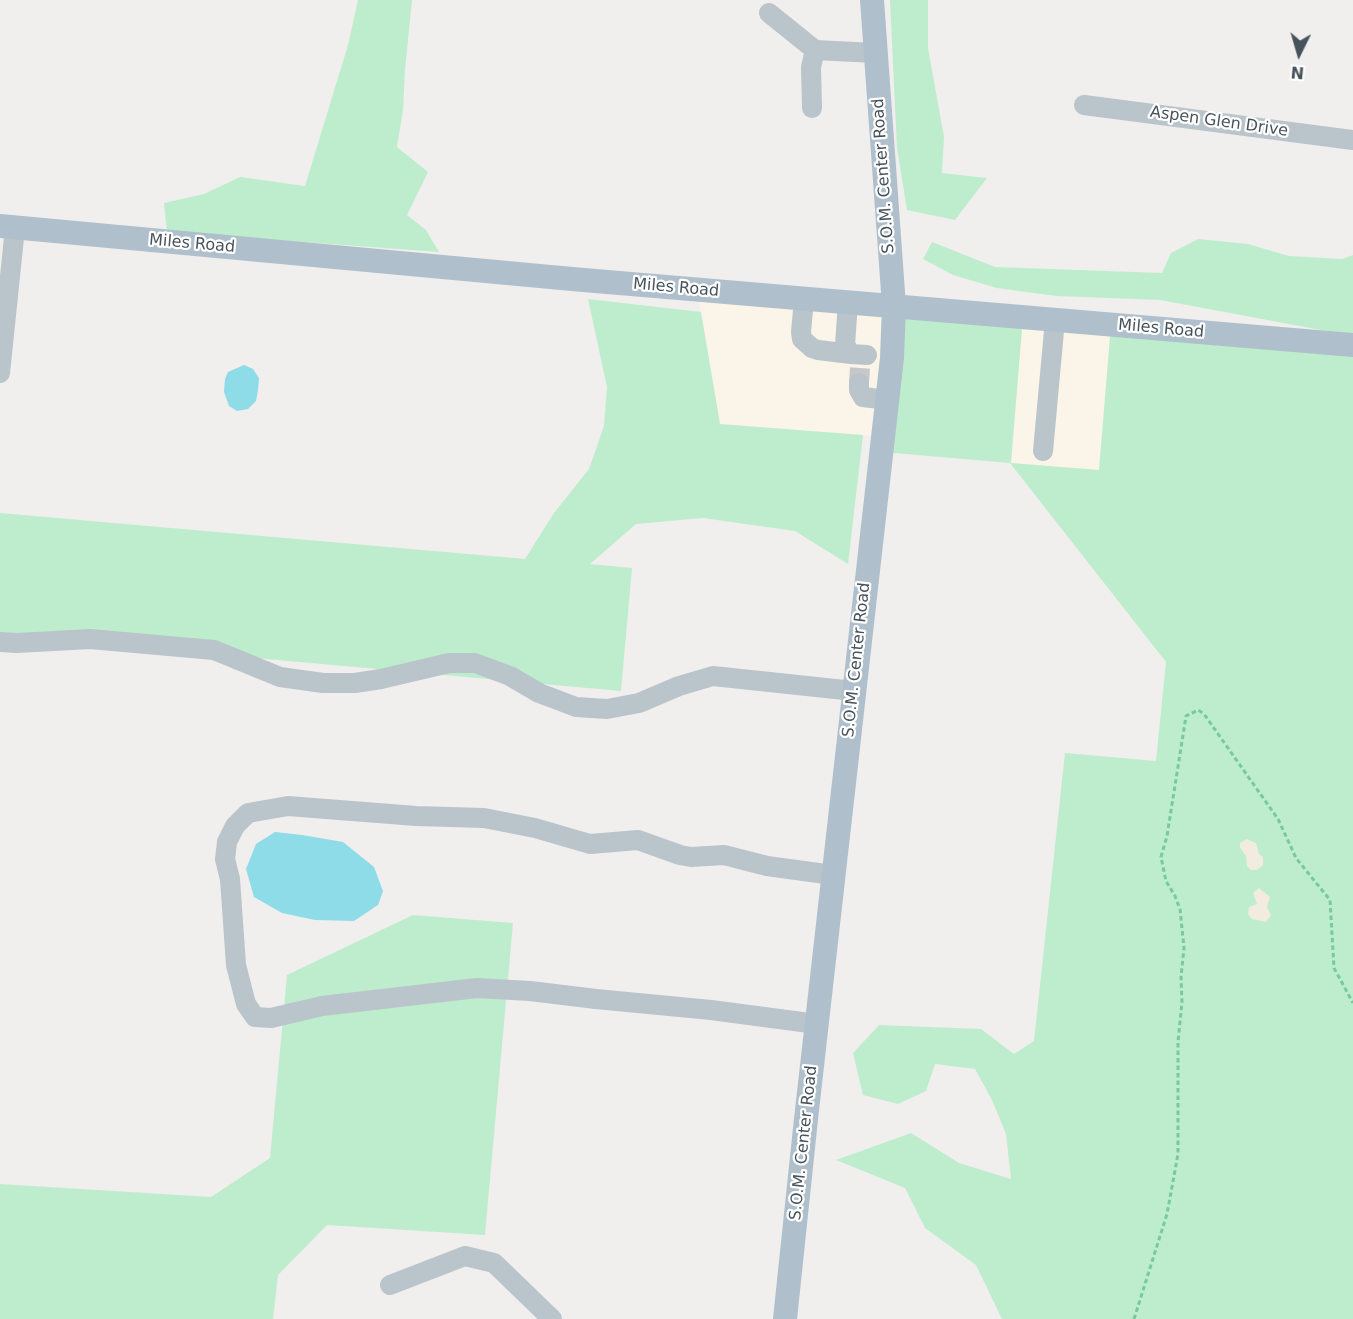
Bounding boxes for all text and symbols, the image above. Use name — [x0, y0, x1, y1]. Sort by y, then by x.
north arrow — [1269, 24, 1329, 84]
text: N — [1290, 62, 1305, 82]
street label: S.O.M. Center Road — [869, 98, 899, 254]
street label: Aspen Glen Drive — [1149, 103, 1289, 141]
street label: Miles Road — [148, 231, 236, 257]
street label: Miles Road — [632, 275, 720, 301]
street label: Miles Road — [1117, 316, 1205, 342]
street label: S.O.M. Center Road — [839, 582, 875, 738]
street label: S.O.M. Center Road — [786, 1065, 822, 1221]

